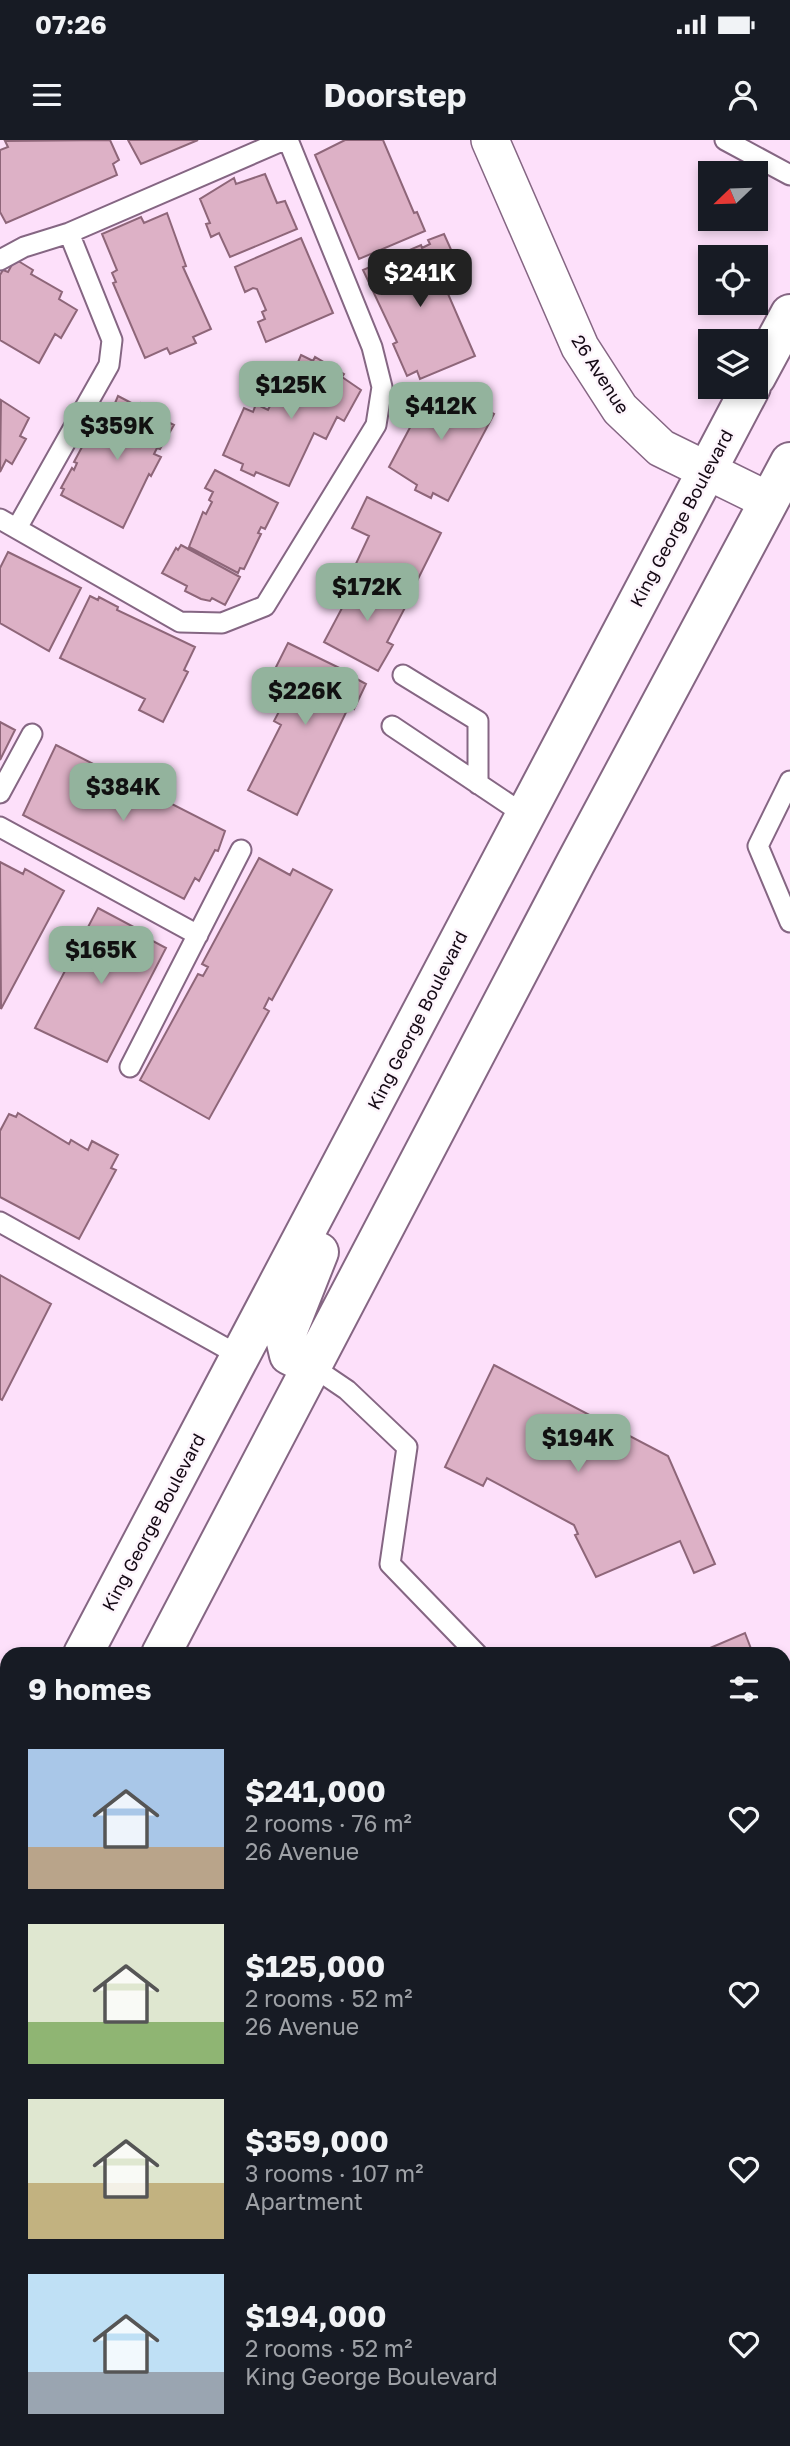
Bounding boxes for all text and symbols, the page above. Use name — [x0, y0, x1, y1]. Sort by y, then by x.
text: 07:26 — [35, 9, 107, 40]
icon: menu — [28, 76, 66, 114]
text: Doorstep — [324, 76, 466, 114]
icon: person — [724, 76, 762, 114]
north arrow — [698, 161, 768, 231]
map controls — [698, 161, 768, 399]
button: locate — [698, 245, 768, 315]
pin: $241K — [371, 250, 469, 309]
text: $241K — [384, 258, 456, 286]
button: layers — [698, 329, 768, 399]
street label: 26 Avenue — [567, 331, 635, 417]
pin: $125K — [242, 362, 340, 421]
text: $125K — [255, 370, 327, 398]
pin: $412K — [392, 383, 490, 442]
text: $412K — [405, 391, 477, 419]
pin: $359K — [68, 402, 166, 462]
text: $359K — [80, 411, 154, 439]
street label: King George Boulevard — [625, 426, 737, 610]
pin: $172K — [318, 564, 416, 623]
text: $172K — [332, 572, 402, 600]
pin: $226K — [256, 668, 354, 727]
text: $226K — [268, 676, 342, 704]
pin: $384K — [74, 764, 172, 823]
text: $384K — [85, 772, 161, 800]
pin: $165K — [52, 926, 150, 986]
street label: King George Boulevard — [362, 927, 472, 1113]
text: $165K — [65, 935, 137, 963]
pin: $194K — [529, 1414, 627, 1474]
text: $194K — [542, 1423, 614, 1451]
street label: King George Boulevard — [97, 1430, 209, 1614]
icon: filters — [725, 1670, 763, 1708]
text: 9 homes — [28, 1671, 151, 1707]
text: $241,000 — [245, 1773, 386, 1809]
icon: home — [84, 1777, 168, 1861]
icon: heart — [725, 1800, 763, 1838]
text: 2 rooms · 76 m² — [245, 1809, 412, 1837]
text: 26 Avenue — [245, 1837, 359, 1865]
text: $125,000 — [245, 1948, 385, 1984]
icon: home — [84, 1952, 168, 2036]
icon: heart — [725, 1975, 763, 2013]
text: 2 rooms · 52 m² — [245, 1984, 412, 2012]
text: 26 Avenue — [245, 2012, 359, 2040]
text: $359,000 — [245, 2123, 389, 2159]
icon: home — [84, 2127, 168, 2211]
icon: heart — [725, 2150, 763, 2188]
text: 3 rooms · 107 m² — [245, 2159, 423, 2187]
text: Apartment — [245, 2187, 363, 2215]
text: $194,000 — [245, 2298, 386, 2334]
icon: home — [84, 2302, 168, 2386]
icon: heart — [725, 2325, 763, 2363]
text: 2 rooms · 52 m² — [245, 2334, 412, 2362]
text: King George Boulevard — [245, 2362, 498, 2390]

